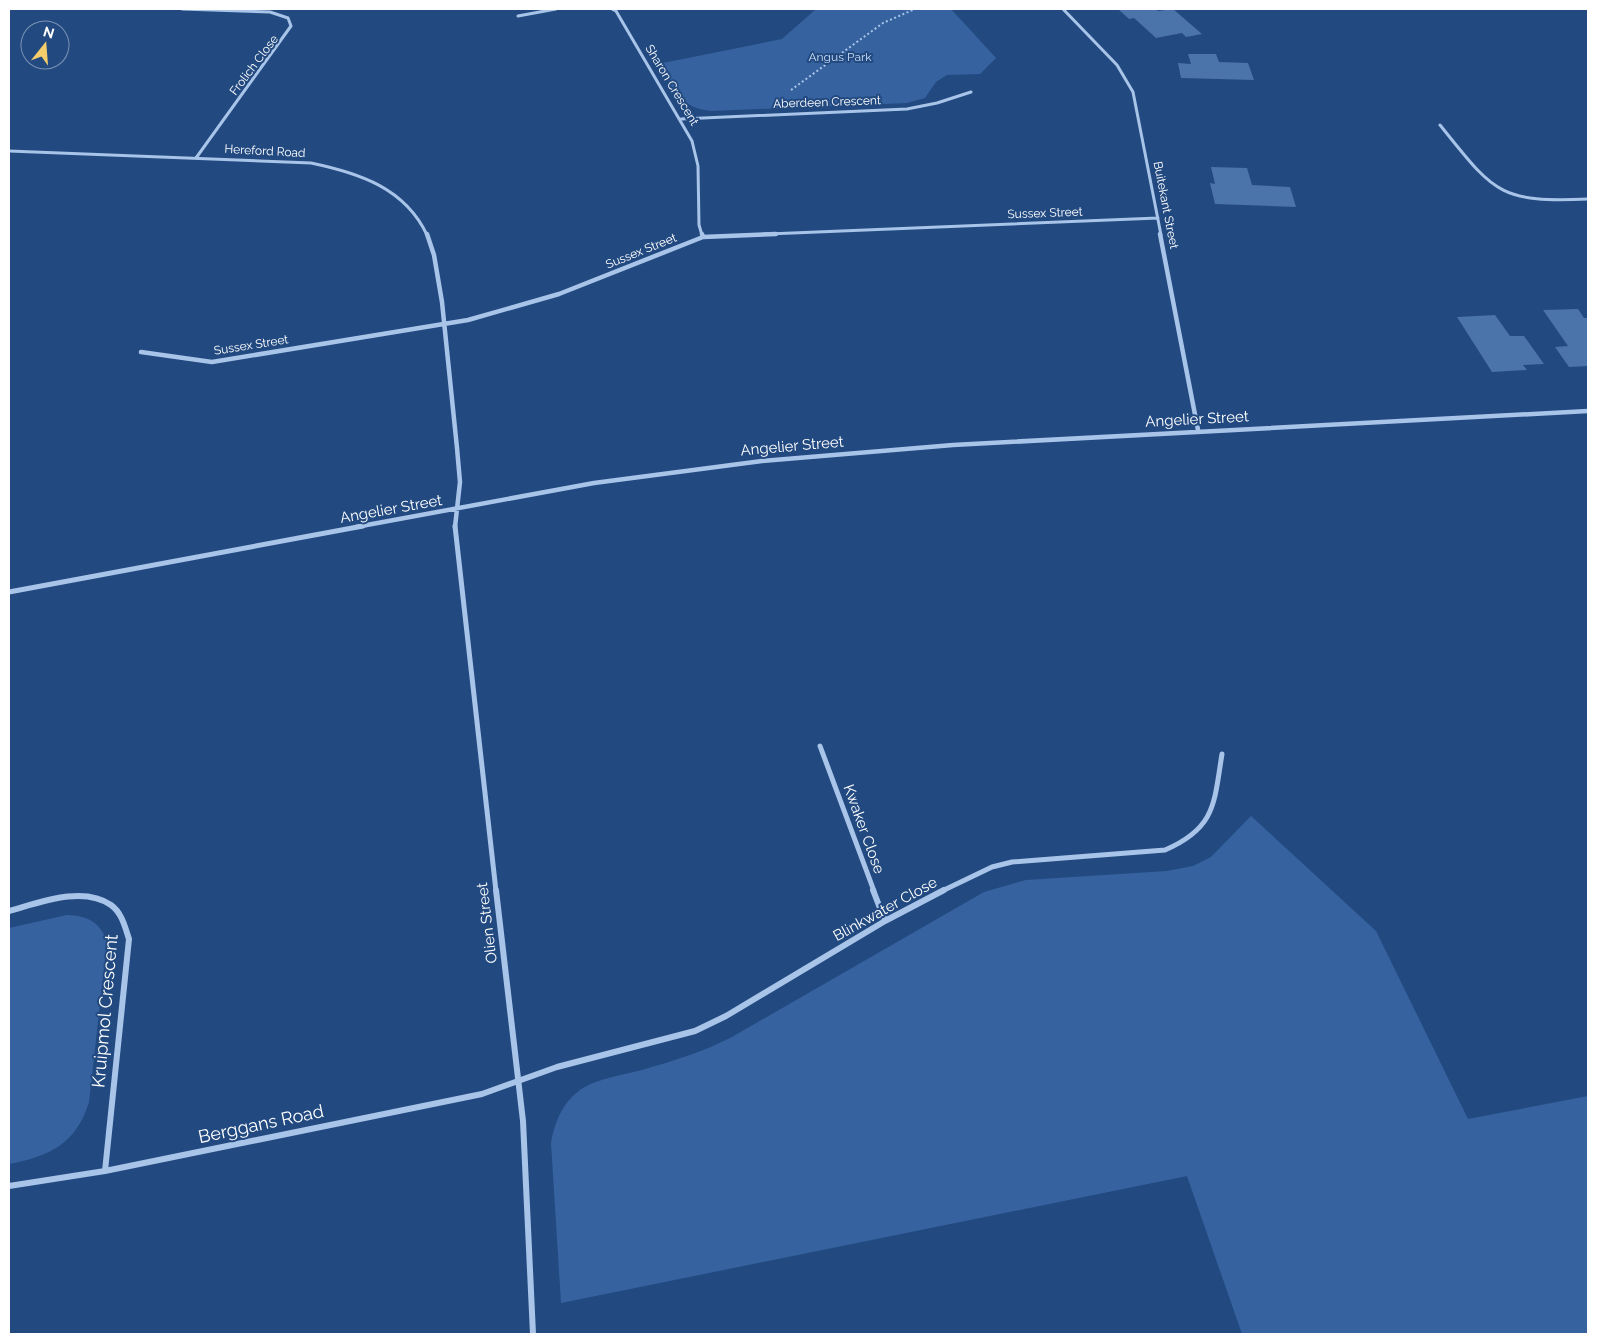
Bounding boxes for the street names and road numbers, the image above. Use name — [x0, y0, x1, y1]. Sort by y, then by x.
street label: Frolich Close — [227, 32, 281, 98]
street label: Sharon Crescent — [642, 42, 702, 128]
street label: Aberdeen Crescent — [773, 93, 881, 111]
street label: Hereford Road — [224, 142, 306, 160]
street label: Buitekant Street — [1151, 160, 1181, 250]
street label: Sussex Street — [1007, 205, 1083, 221]
street label: Sussex Street — [604, 230, 678, 272]
street label: Sussex Street — [213, 332, 289, 358]
street label: Angelier Street — [1145, 407, 1249, 431]
street label: Angelier Street — [740, 433, 844, 459]
street label: Angelier Street — [338, 491, 444, 527]
street label: Kwaker Close — [840, 782, 889, 876]
street label: Blinkwater Close — [830, 873, 940, 945]
street label: Olien Street — [473, 881, 501, 965]
street label: Kruipmol Crescent — [87, 933, 122, 1089]
street label: Berggans Road — [196, 1100, 326, 1147]

